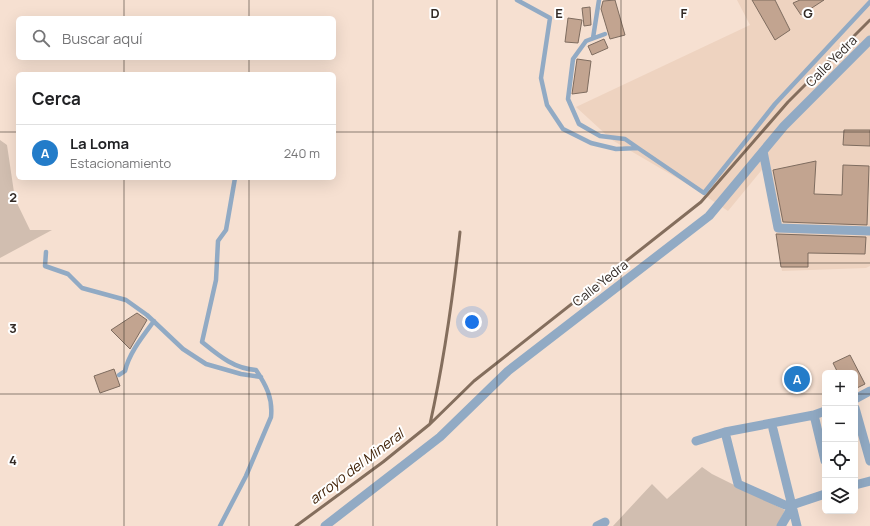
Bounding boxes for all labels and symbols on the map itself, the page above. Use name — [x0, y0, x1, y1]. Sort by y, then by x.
text: D — [430, 4, 440, 22]
text: E — [555, 4, 563, 22]
text: F — [681, 4, 688, 22]
text: G — [803, 4, 813, 22]
street label: Calle Yedra — [801, 31, 861, 91]
text: 2 — [9, 188, 17, 206]
street label: Calle Yedra — [568, 256, 632, 310]
your location — [462, 312, 482, 332]
text: 3 — [9, 319, 17, 337]
pin: A — [784, 364, 810, 394]
water label: arroyo del Mineral — [305, 423, 409, 508]
text: 4 — [9, 451, 17, 469]

